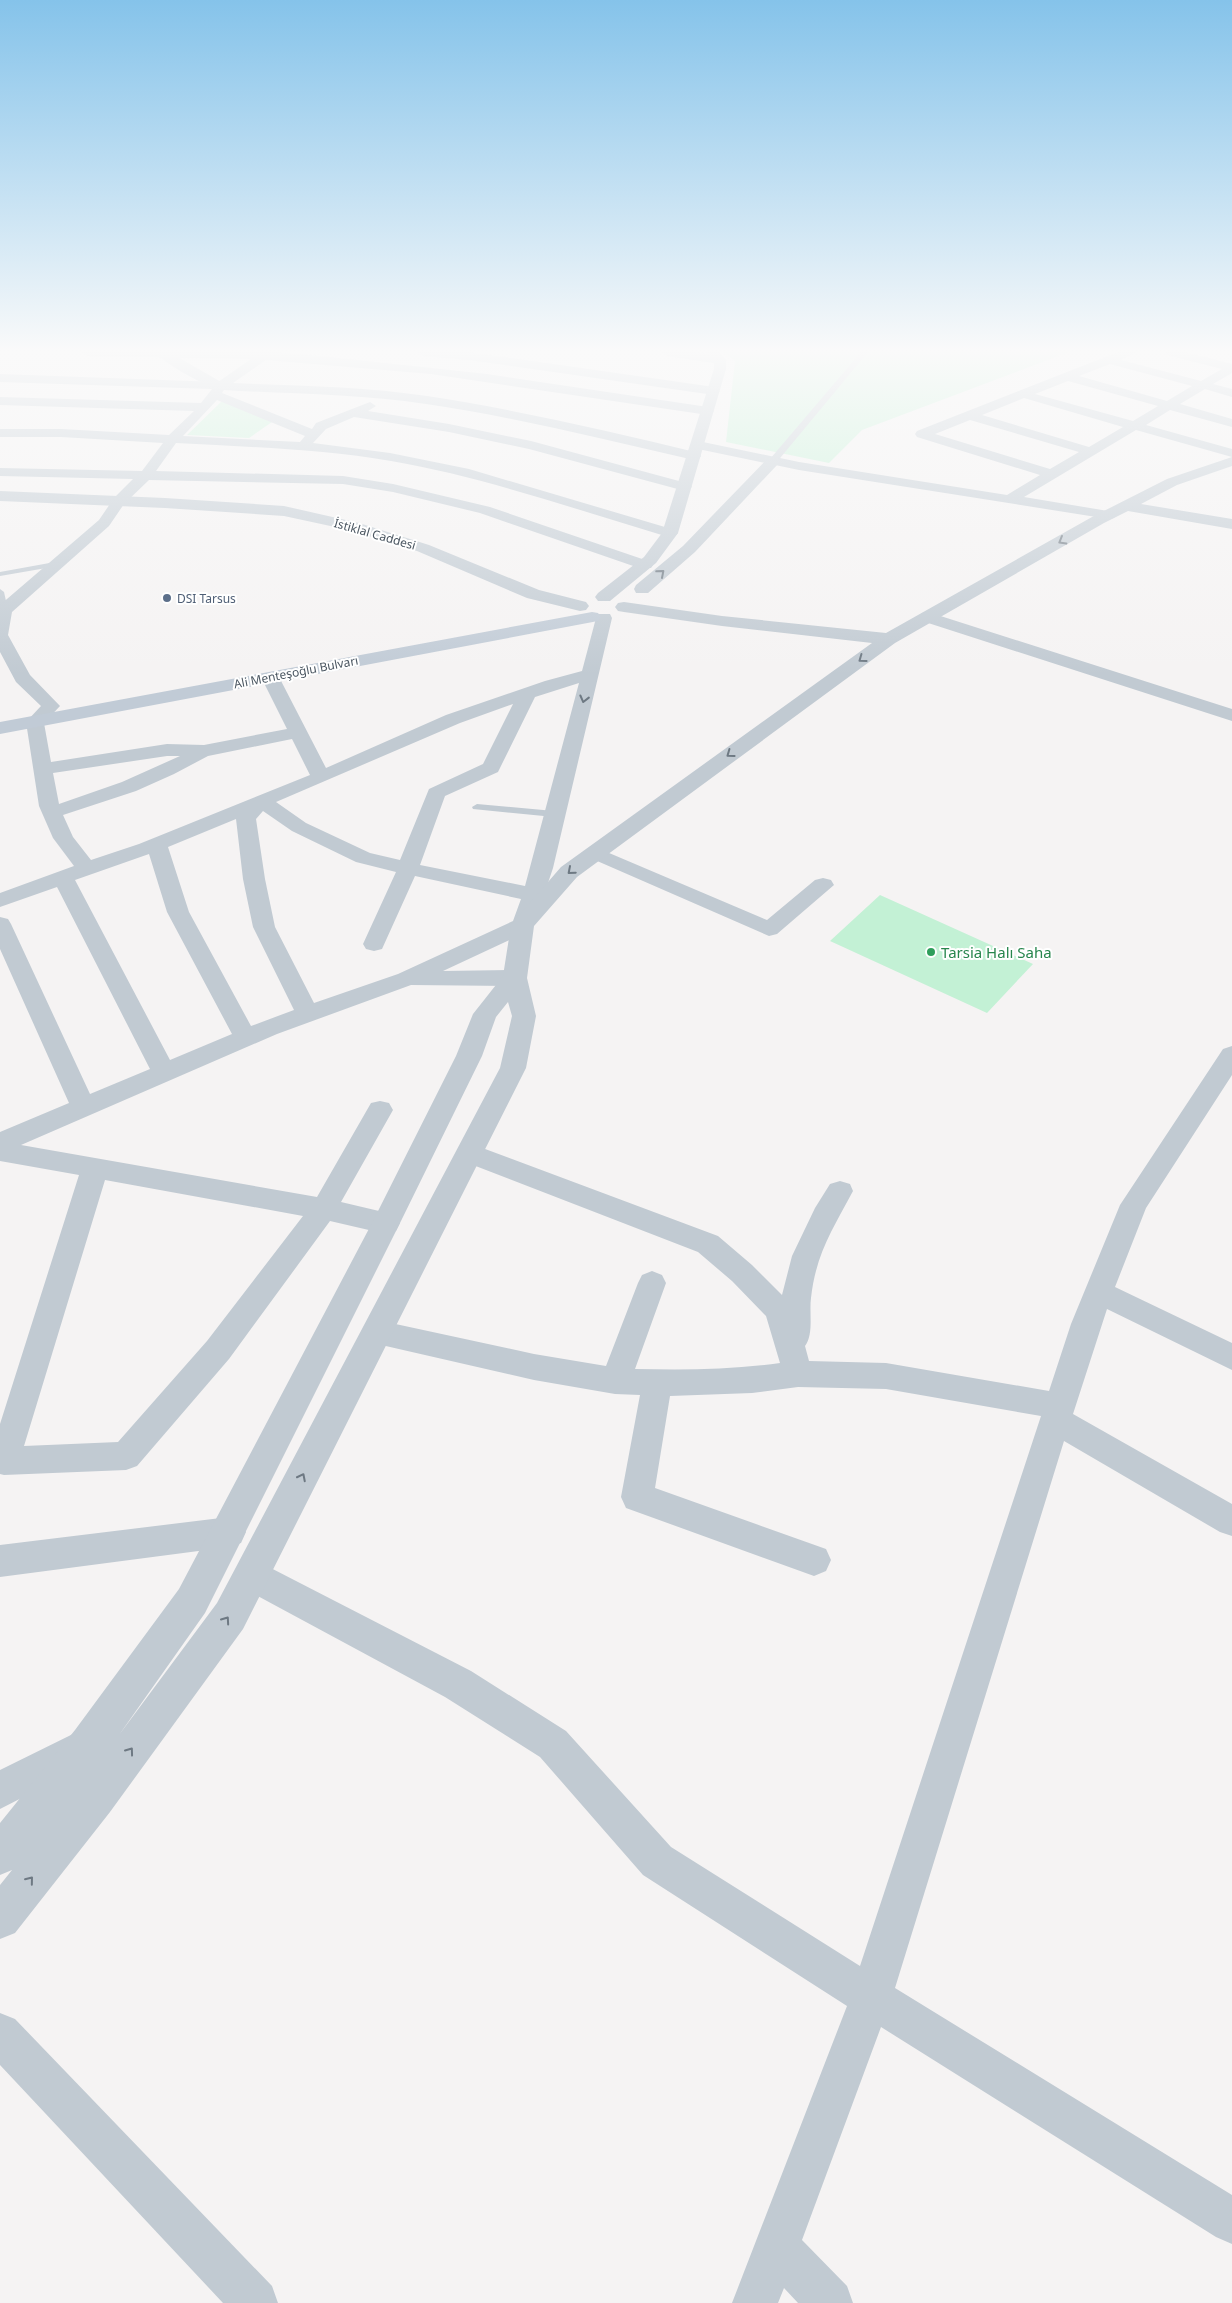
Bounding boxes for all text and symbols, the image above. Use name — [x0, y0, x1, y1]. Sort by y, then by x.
street label: İstiklal Caddesi — [332, 514, 418, 554]
one-way arrow — [1058, 534, 1067, 544]
one-way arrow — [655, 570, 664, 579]
place label: DSI Tarsus — [177, 590, 236, 607]
marker: DSI Tarsus — [161, 592, 173, 604]
street label: Ali Menteşoğlu Bulvarı — [232, 652, 360, 692]
one-way arrow — [858, 653, 867, 662]
one-way arrow — [579, 694, 589, 702]
one-way arrow — [727, 749, 736, 757]
one-way arrow — [567, 865, 576, 874]
place label: Tarsia Halı Saha — [941, 942, 1052, 962]
marker: Tarsia Halı Saha — [925, 946, 937, 958]
one-way arrow — [296, 1473, 306, 1482]
one-way arrow — [220, 1617, 229, 1626]
one-way arrow — [124, 1747, 133, 1757]
one-way arrow — [25, 1877, 33, 1886]

